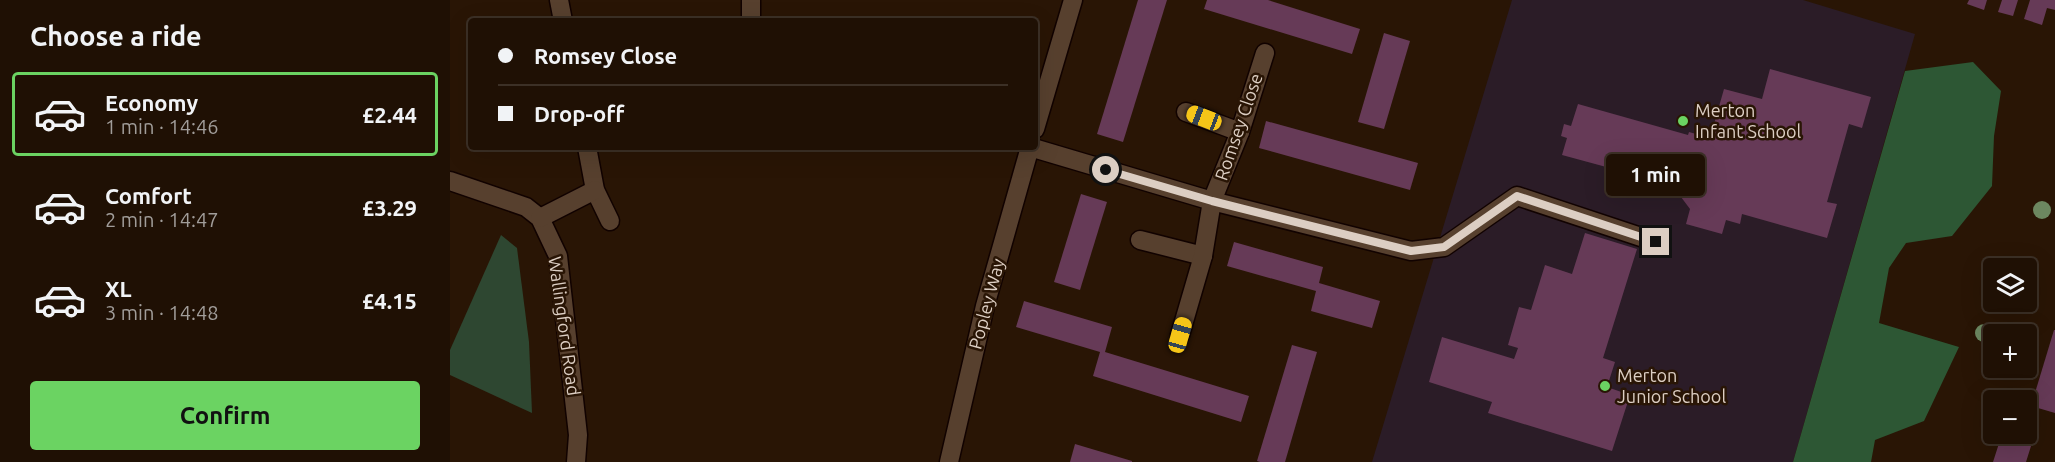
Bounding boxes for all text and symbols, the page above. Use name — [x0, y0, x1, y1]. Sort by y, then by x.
text: Choose a ride — [30, 21, 202, 51]
text: Romsey Close — [534, 43, 677, 68]
street label: Romsey Close — [1210, 71, 1266, 183]
icon: car — [33, 87, 87, 141]
text: Economy — [105, 90, 198, 115]
place label: Merton Infant School — [1695, 100, 1802, 141]
text: Drop-off — [534, 101, 624, 126]
text: £2.44 — [362, 102, 417, 127]
car — [1184, 103, 1224, 133]
marker: Merton Infant School — [1676, 114, 1690, 128]
text: 1 min · 14:46 — [105, 115, 219, 138]
callout: 1 min — [1606, 155, 1706, 197]
route start — [1092, 156, 1119, 183]
text: 1 min — [1630, 163, 1681, 186]
icon: car — [33, 180, 87, 234]
text: Comfort — [105, 183, 192, 208]
text: £3.29 — [362, 195, 417, 220]
text: 2 min · 14:47 — [105, 208, 219, 231]
route end — [1642, 228, 1669, 255]
street label: Wallingford Road — [545, 255, 585, 397]
street label: Popley Way — [964, 256, 1008, 351]
map controls — [1983, 258, 2037, 444]
button: layers — [1983, 258, 2037, 312]
icon: car — [33, 273, 87, 327]
text: XL — [105, 276, 132, 301]
text: £4.15 — [362, 288, 417, 313]
text: 3 min · 14:48 — [105, 301, 219, 324]
car — [1166, 315, 1194, 355]
button: + — [1983, 324, 2037, 378]
place label: Merton Junior School — [1617, 365, 1726, 406]
marker: Merton Junior School — [1598, 379, 1612, 393]
button: Confirm — [30, 381, 420, 450]
button: − — [1983, 390, 2037, 444]

